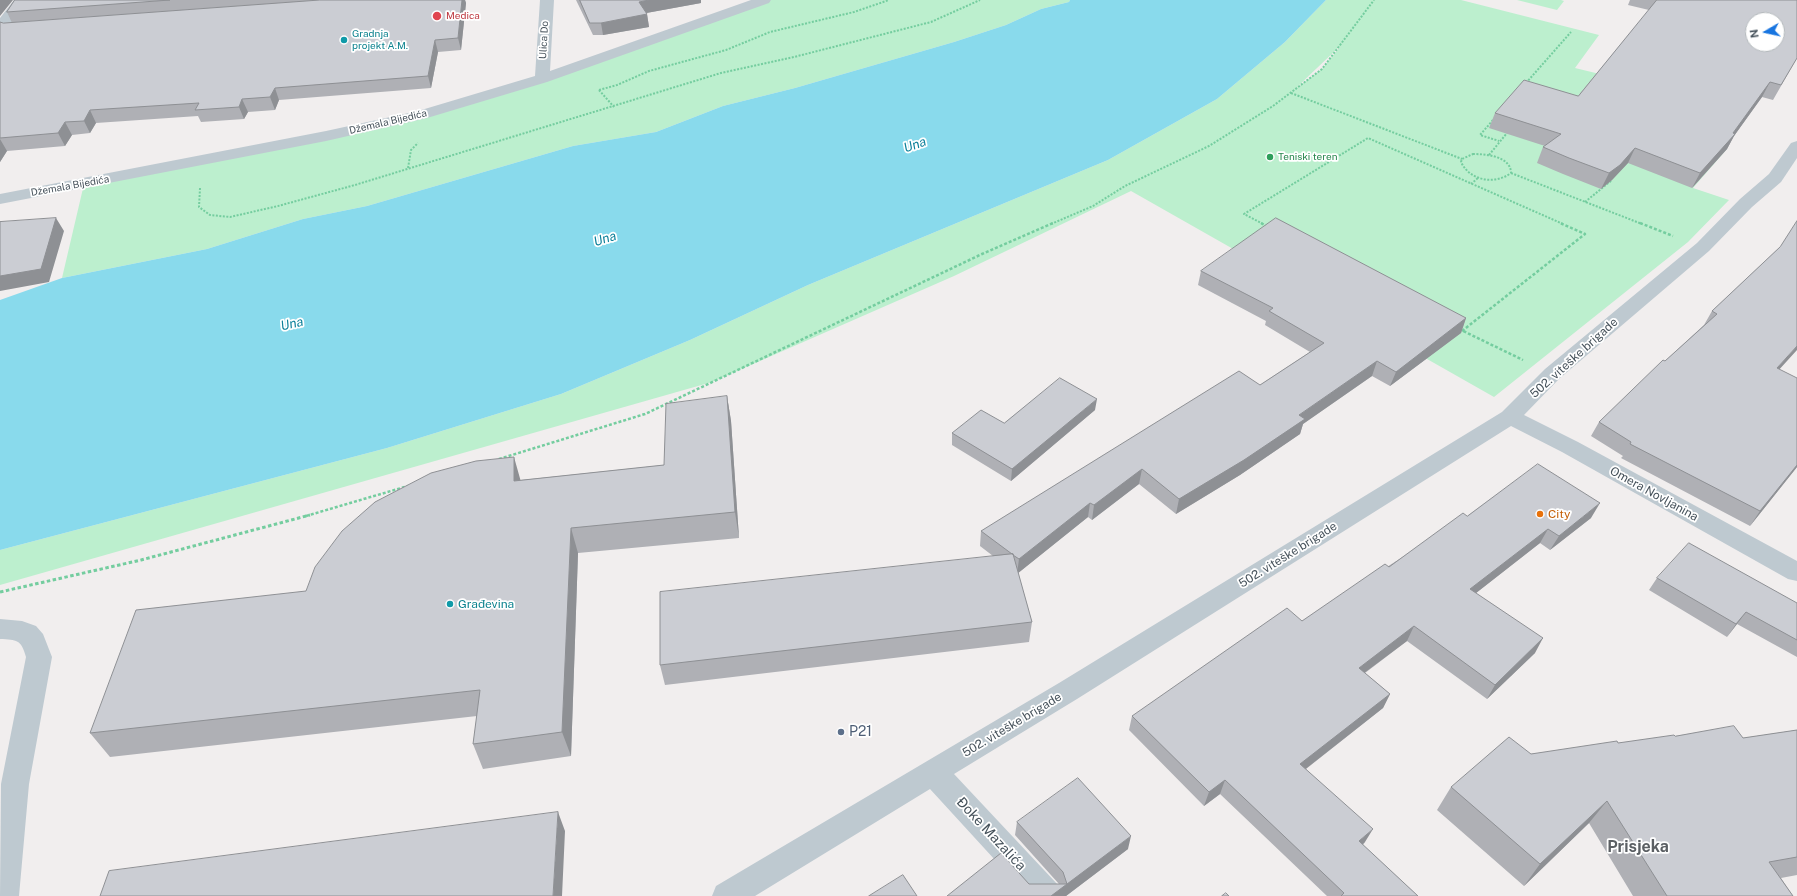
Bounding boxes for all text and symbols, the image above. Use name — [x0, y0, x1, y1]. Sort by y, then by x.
marker: Medica — [431, 10, 443, 22]
place label: Medica — [446, 10, 480, 22]
north arrow — [1745, 12, 1785, 52]
street label: Ulica Do — [537, 21, 551, 59]
place label: Gradnja projekt A.M. — [352, 28, 408, 52]
text: N — [1748, 29, 1761, 39]
marker: Gradnja projekt A.M. — [339, 35, 349, 45]
street label: Džemala Bijedića — [348, 107, 428, 137]
water label: Una — [902, 134, 928, 156]
place label: Teniski teren — [1278, 151, 1337, 163]
marker: Teniski teren — [1265, 152, 1275, 162]
street label: Džemala Bijedića — [30, 173, 110, 199]
water label: Una — [592, 228, 618, 250]
water label: Una — [279, 314, 305, 334]
street label: 502. viteške brigade — [1527, 315, 1621, 401]
street label: Omera Novljanina — [1607, 464, 1701, 524]
place label: City — [1548, 507, 1570, 521]
marker: City — [1535, 509, 1545, 519]
street label: 502. viteške brigade — [1236, 519, 1340, 591]
place label: Građevina — [458, 597, 514, 611]
marker: Građevina — [445, 599, 455, 609]
street label: 502. viteške brigade — [960, 690, 1064, 760]
place label: P21 — [849, 724, 872, 740]
marker: P21 — [836, 727, 846, 737]
street label: Đoke Mazalića — [953, 794, 1029, 874]
district label: Prisjeka — [1607, 837, 1669, 857]

